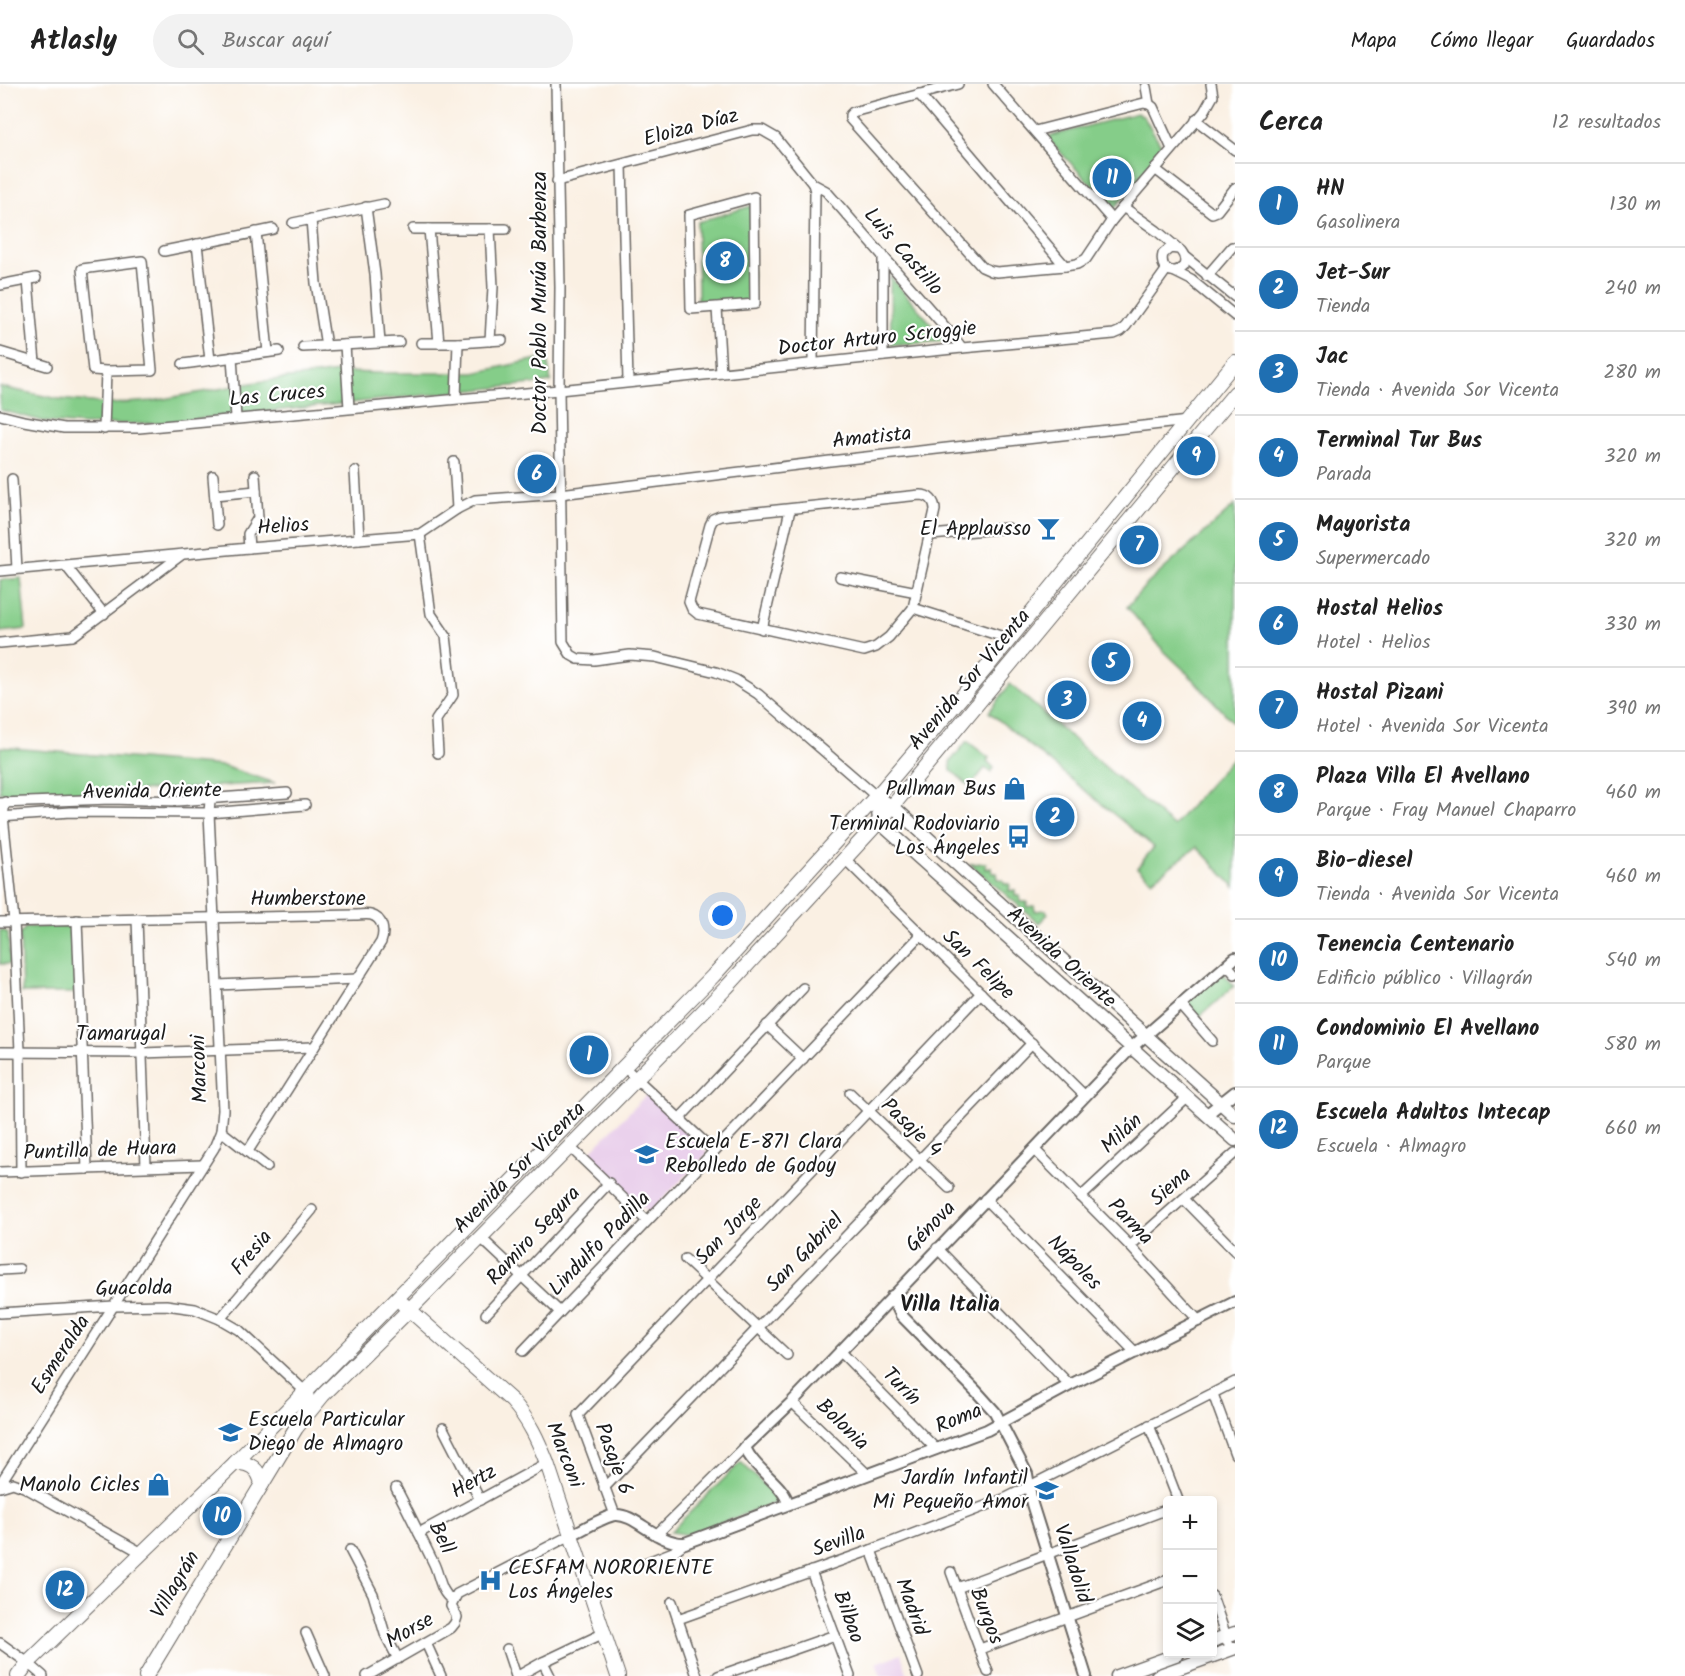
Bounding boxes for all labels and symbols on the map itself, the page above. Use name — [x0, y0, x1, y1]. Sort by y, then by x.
street label: Eloiza Díaz — [640, 99, 742, 157]
pin: 11 — [1092, 156, 1132, 200]
street label: Doctor Pablo Murúa Barbenza — [524, 171, 557, 435]
street label: Luis Castillo — [855, 200, 951, 304]
pin: 8 — [706, 238, 744, 284]
street label: Doctor Arturo Scroggie — [776, 312, 979, 366]
street label: Las Cruces — [228, 375, 326, 417]
street label: Amatista — [831, 417, 913, 459]
pin: 9 — [1176, 434, 1216, 478]
pin: 6 — [518, 452, 556, 496]
street label: Helios — [256, 509, 310, 545]
place label: El Applausso — [920, 513, 1031, 546]
bar icon: El Applausso — [1036, 516, 1062, 542]
pin: 7 — [1120, 522, 1158, 568]
street label: Avenida Sor Vicenta — [901, 602, 1039, 758]
pin: 5 — [1092, 640, 1130, 684]
pin: 3 — [1048, 678, 1086, 722]
pin: 4 — [1122, 698, 1162, 744]
place label: Pullman Bus — [886, 773, 996, 806]
street label: Avenida Oriente — [82, 774, 222, 810]
shop icon: Pullman Bus — [1001, 776, 1027, 802]
pin: 2 — [1036, 794, 1074, 840]
place label: Terminal Rodoviario Los Ángeles — [829, 808, 1000, 865]
bus stop icon: Terminal Rodoviario Los Ángeles — [1005, 823, 1031, 849]
street label: Humberstone — [250, 883, 366, 916]
street label: Avenida Oriente — [998, 899, 1124, 1017]
your location — [708, 901, 737, 930]
street label: San Felipe — [934, 922, 1022, 1009]
street label: Tamarugal — [76, 1018, 166, 1051]
pin: 1 — [570, 1032, 608, 1078]
street label: Marconi — [182, 1033, 218, 1104]
street label: Pasaje 4 — [872, 1090, 950, 1166]
street label: Avenida Sor Vicenta — [446, 1094, 594, 1242]
street label: Milán — [1093, 1106, 1151, 1162]
place label: Escuela E-871 Clara Rebolledo de Godoy — [665, 1126, 842, 1183]
street label: Puntilla de Huara — [23, 1132, 177, 1170]
school or university icon: Escuela E-871 Clara Rebolledo de Godoy — [634, 1141, 660, 1167]
street label: Siena — [1143, 1159, 1199, 1215]
street label: Ramiro Segura — [479, 1179, 589, 1293]
street label: Lindulfo Padilla — [541, 1184, 659, 1304]
street label: San Jorge — [687, 1188, 771, 1274]
street label: Parma — [1099, 1191, 1161, 1253]
street label: Génova — [898, 1193, 964, 1261]
street label: San Gabriel — [758, 1205, 852, 1301]
street label: Fresia — [223, 1223, 281, 1283]
street label: Nápoles — [1039, 1227, 1109, 1299]
street label: Guacolda — [95, 1272, 173, 1306]
district label: Villa Italia — [900, 1288, 1000, 1323]
street label: Esmeralda — [23, 1308, 99, 1402]
street label: Turín — [874, 1360, 928, 1414]
street label: Bolonia — [808, 1391, 876, 1459]
street label: Roma — [930, 1395, 988, 1443]
place label: Escuela Particular Diego de Almagro — [248, 1404, 405, 1461]
street label: Marconi — [536, 1417, 592, 1494]
street label: Pasaje 6 — [585, 1418, 641, 1500]
school or university icon: Escuela Particular Diego de Almagro — [217, 1419, 243, 1445]
street label: Hertz — [445, 1456, 503, 1508]
place label: Jardín Infantil Mi Pequeño Amor — [873, 1462, 1029, 1519]
place label: Manolo Cicles — [19, 1469, 140, 1502]
shop icon: Manolo Cicles — [145, 1472, 171, 1498]
school or university icon: Jardín Infantil Mi Pequeño Amor — [1033, 1477, 1059, 1503]
pin: 10 — [202, 1494, 242, 1538]
street label: Bell — [419, 1516, 463, 1560]
street label: Sevilla — [808, 1517, 870, 1567]
street label: Valladolid — [1044, 1520, 1100, 1608]
street label: Villagrán — [143, 1545, 209, 1625]
place label: CESFAM NORORIENTE Los Ángeles — [508, 1552, 714, 1609]
hospital icon: CESFAM NORORIENTE Los Ángeles — [477, 1567, 503, 1593]
pin: 12 — [46, 1568, 84, 1612]
street label: Madrid — [885, 1573, 937, 1641]
street label: Burgos — [960, 1583, 1012, 1649]
street label: Bilbao — [823, 1586, 873, 1648]
street label: Morse — [379, 1604, 441, 1658]

